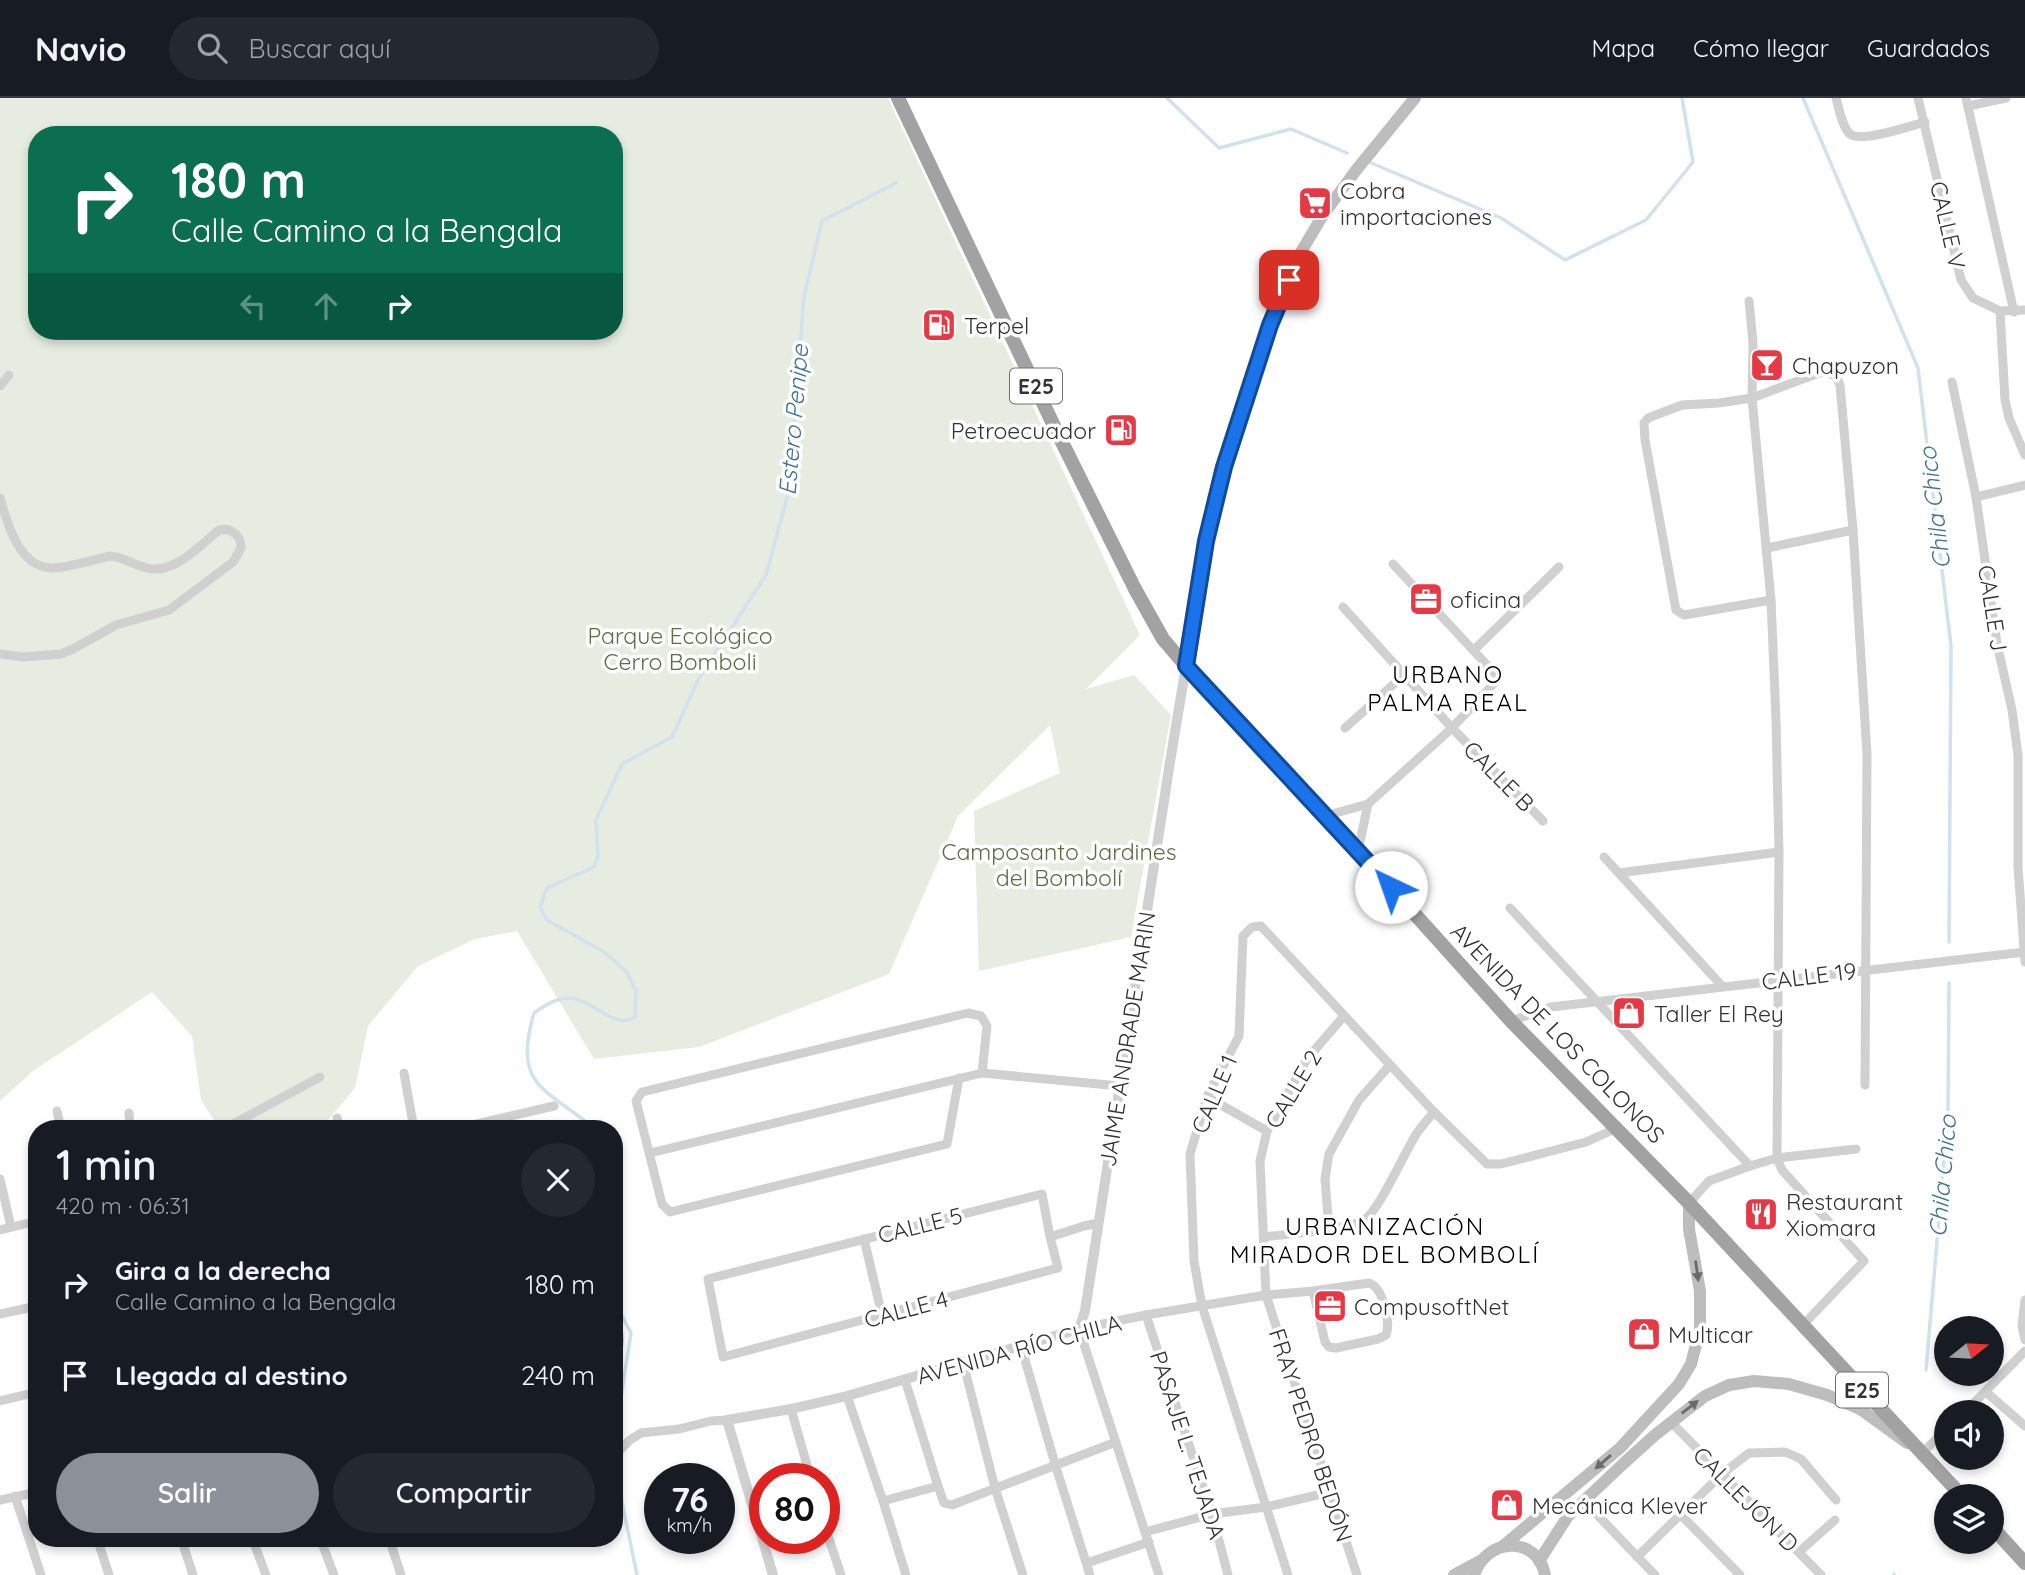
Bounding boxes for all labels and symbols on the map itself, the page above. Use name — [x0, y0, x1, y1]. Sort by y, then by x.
place label: Cobra importaciones — [1340, 176, 1492, 231]
street label: CALLE V — [1924, 178, 1972, 272]
supermarket icon: Cobra importaciones — [1296, 184, 1334, 222]
pin — [1259, 250, 1319, 310]
fuel station icon: Terpel — [920, 306, 958, 344]
place label: Terpel — [964, 311, 1029, 340]
water label: Estero Penipe — [771, 342, 815, 497]
bar icon: Chapuzon — [1748, 346, 1786, 384]
place label: Chapuzon — [1792, 351, 1899, 380]
road number: E25 — [1010, 368, 1062, 404]
fuel station icon: Petroecuador — [1102, 411, 1140, 449]
place label: Petroecuador — [951, 416, 1096, 445]
water label: Chila Chico — [1911, 444, 1956, 571]
street label: CALLE J — [1972, 563, 2014, 653]
office icon: oficina — [1407, 580, 1445, 618]
place label: oficina — [1450, 585, 1521, 614]
park label: Parque Ecológico Cerro Bomboli — [587, 621, 773, 676]
district label: URBANO PALMA REAL — [1367, 659, 1529, 717]
street label: CALLE B — [1457, 734, 1541, 818]
park label: Camposanto Jardines del Bombolí — [941, 837, 1177, 892]
position arrow — [1354, 850, 1428, 924]
street label: JAIME ANDRADE MARIN — [1093, 909, 1161, 1169]
street label: AVENIDA DE LOS COLONOS — [1445, 917, 1671, 1149]
street label: CALLE 19 — [1760, 956, 1858, 996]
shop icon: Taller El Rey — [1610, 994, 1648, 1032]
place label: Taller El Rey — [1654, 999, 1784, 1028]
street label: CALLE 2 — [1258, 1044, 1328, 1134]
street label: CALLE 1 — [1185, 1050, 1243, 1138]
water label: Chila Chico — [1922, 1112, 1962, 1238]
place label: Restaurant Xiomara — [1786, 1187, 1903, 1242]
restaurant icon: Restaurant Xiomara — [1742, 1195, 1780, 1233]
street label: CALLE 5 — [875, 1200, 965, 1250]
district label: URBANIZACIÓN MIRADOR DEL BOMBOLÍ — [1230, 1211, 1540, 1269]
one-way arrow — [1692, 1260, 1703, 1282]
street label: CALLE 4 — [861, 1284, 951, 1334]
office icon: CompusoftNet — [1311, 1287, 1349, 1325]
place label: CompusoftNet — [1354, 1292, 1509, 1321]
street label: AVENIDA RÍO CHILA — [913, 1308, 1125, 1390]
shop icon: Multicar — [1625, 1315, 1663, 1353]
north arrow — [1934, 1316, 2004, 1386]
place label: Multicar — [1668, 1320, 1753, 1349]
street label: FRAY PEDRO BEDÓN — [1263, 1325, 1359, 1545]
street label: PASAJE L. TEJADA — [1144, 1347, 1232, 1543]
road number: E25 — [1836, 1372, 1888, 1408]
one-way arrow — [1681, 1401, 1699, 1415]
street label: CALLEJÓN D — [1687, 1440, 1805, 1558]
one-way arrow — [1594, 1454, 1612, 1470]
speed limit sign: 80 — [749, 1463, 840, 1554]
shop icon: Mecánica Klever — [1488, 1486, 1526, 1524]
place label: Mecánica Klever — [1532, 1491, 1708, 1520]

